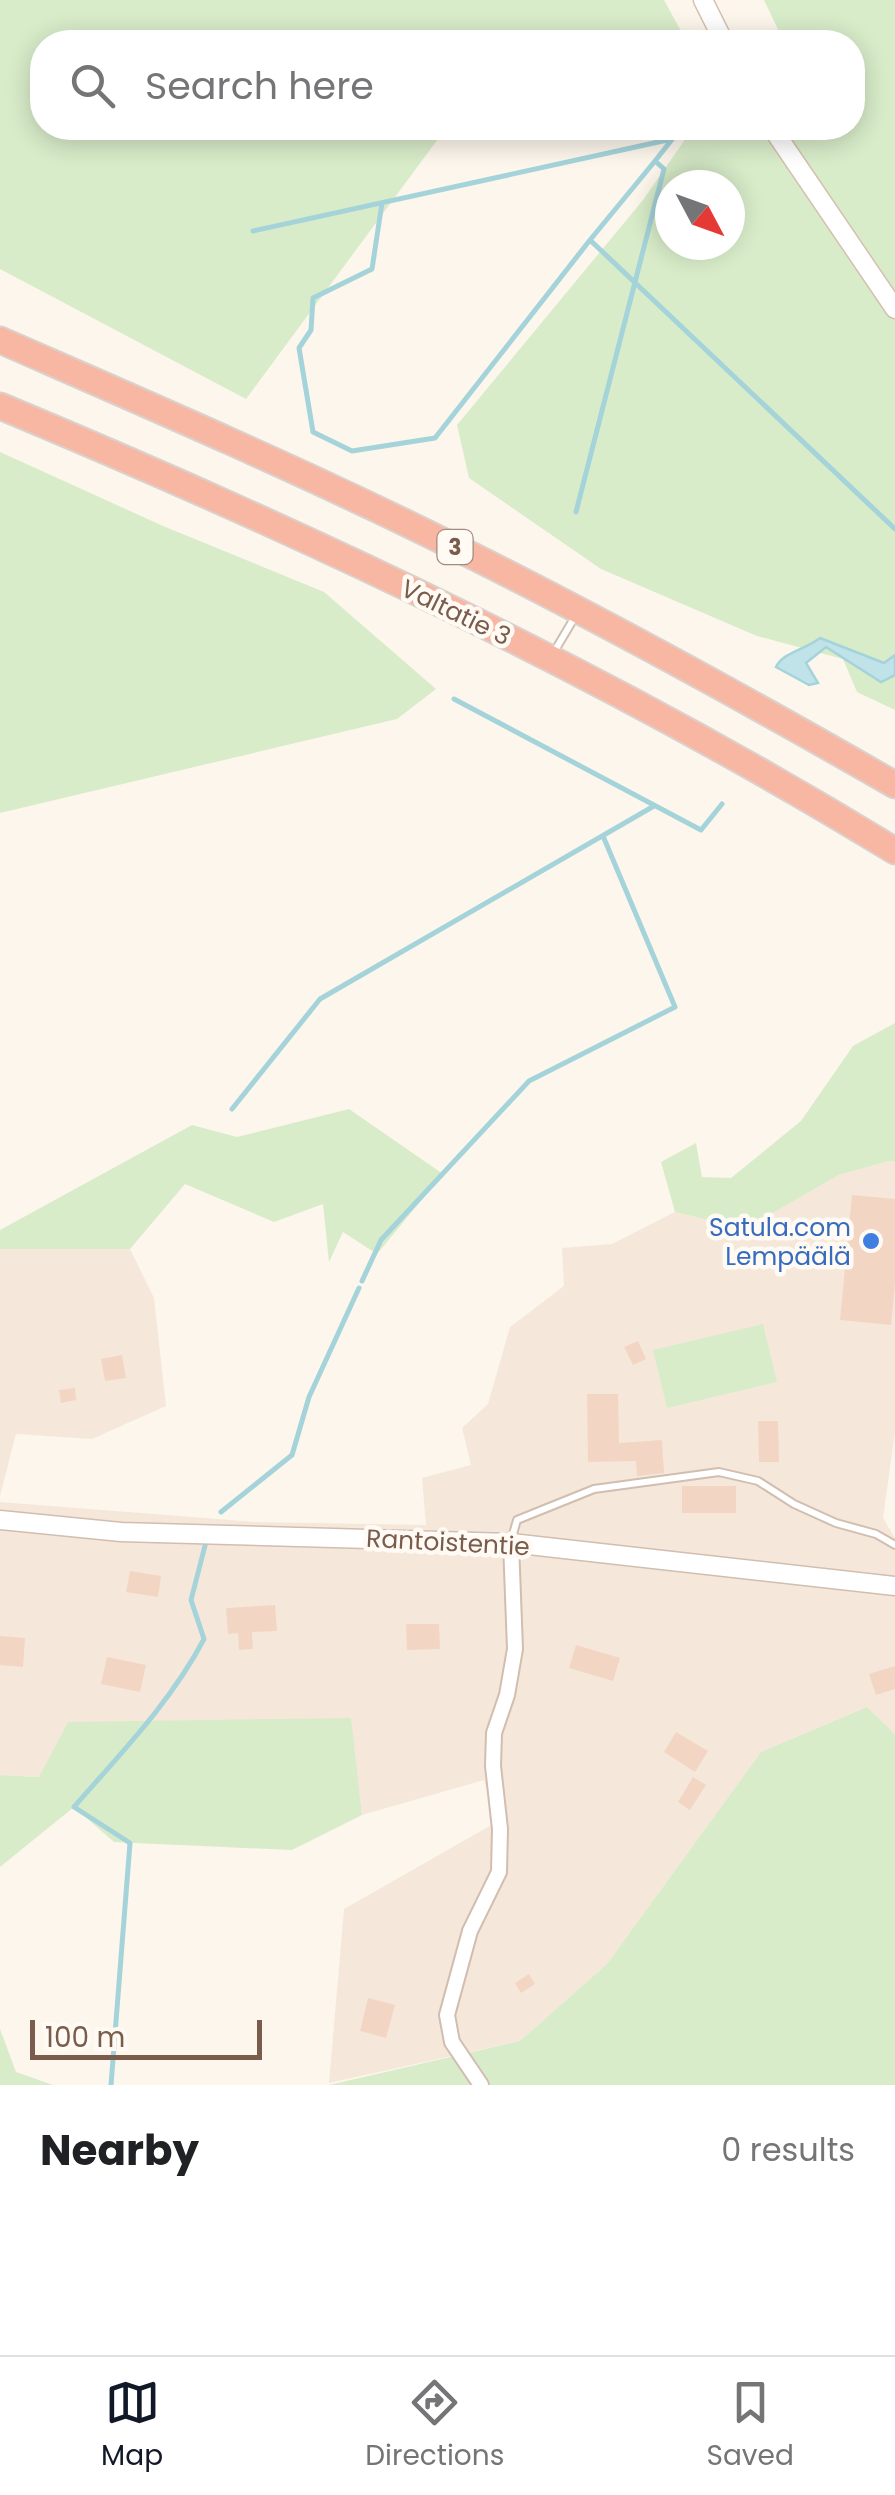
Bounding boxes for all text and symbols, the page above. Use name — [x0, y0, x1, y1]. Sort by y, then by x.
search box — [30, 30, 865, 140]
icon: search — [65, 58, 120, 113]
text: Search here — [145, 59, 374, 112]
north arrow — [655, 170, 745, 260]
road number: 3 — [438, 530, 472, 564]
street label: Valtatie 3 — [395, 571, 517, 654]
place label: Satula.com Lempäälä — [709, 1210, 851, 1274]
marker: Satula.com Lempäälä — [860, 1230, 882, 1252]
street label: Rantoistentie — [365, 1521, 531, 1564]
scale bar — [30, 2015, 262, 2060]
text: 100 m — [45, 2018, 125, 2057]
text: Nearby — [40, 2121, 199, 2180]
text: 0 results — [721, 2127, 855, 2172]
tab: Map — [101, 2375, 163, 2477]
tab: Directions — [365, 2375, 504, 2477]
tab: Saved — [707, 2375, 794, 2477]

